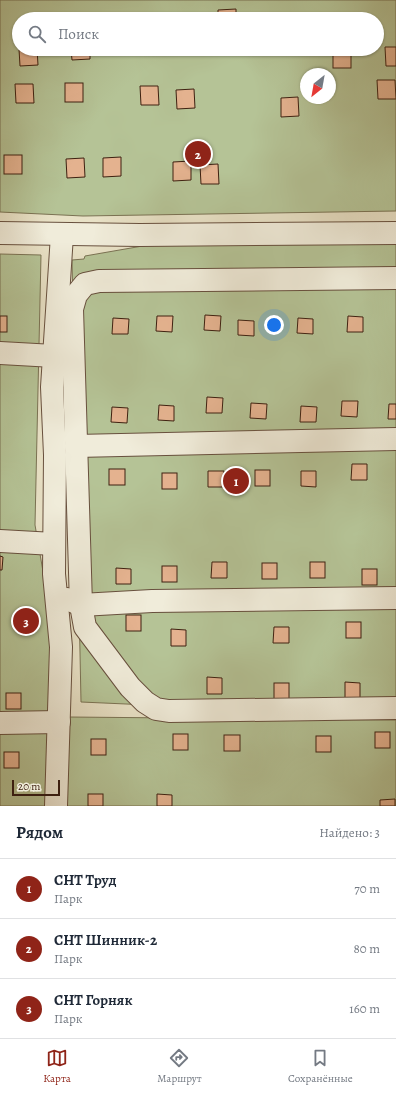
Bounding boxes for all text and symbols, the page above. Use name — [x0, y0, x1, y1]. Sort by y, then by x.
search box — [12, 12, 384, 56]
icon: search — [26, 23, 48, 45]
text: Поиск — [58, 24, 99, 44]
north arrow — [300, 68, 336, 104]
pin: 2 — [185, 139, 211, 169]
your location — [264, 315, 284, 335]
pin: 1 — [223, 466, 249, 496]
pin: 3 — [13, 606, 39, 636]
scale bar — [12, 778, 60, 797]
text: 20 m — [18, 779, 40, 794]
text: Рядом — [16, 821, 63, 844]
text: Найдено: 3 — [319, 824, 380, 841]
text: СНТ Труд — [54, 870, 117, 890]
text: 1 — [27, 880, 31, 897]
text: 70 m — [354, 880, 380, 897]
text: Парк — [54, 890, 83, 907]
text: СНТ Шинник-2 — [54, 930, 157, 950]
text: 2 — [26, 940, 32, 957]
text: 80 m — [353, 940, 380, 957]
text: Парк — [54, 950, 83, 967]
text: СНТ Горняк — [54, 990, 133, 1010]
text: 3 — [26, 1000, 32, 1017]
text: 160 m — [349, 1000, 380, 1017]
text: Парк — [54, 1010, 83, 1027]
tab: Карта — [43, 1047, 71, 1086]
tab: Маршрут — [157, 1047, 202, 1086]
tab: Сохранённые — [288, 1047, 353, 1086]

